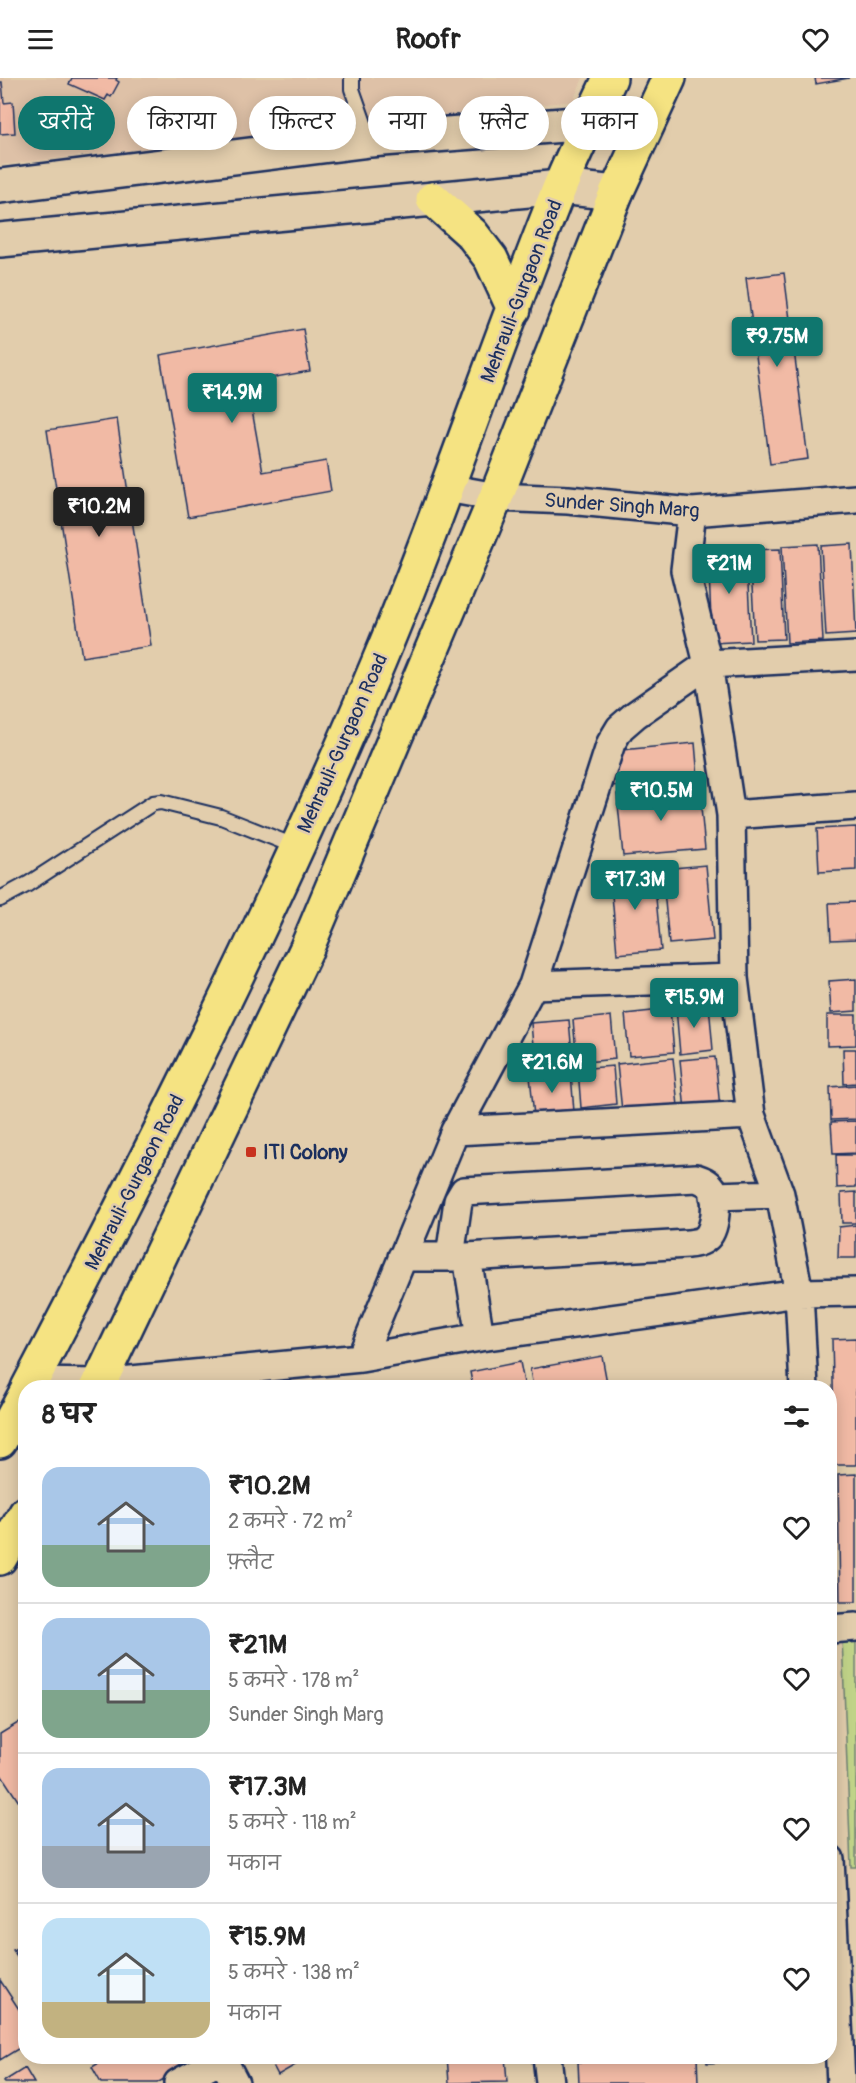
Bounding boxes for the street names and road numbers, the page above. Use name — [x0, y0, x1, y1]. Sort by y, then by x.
street label: Mehrauli-Gurgaon Road — [475, 196, 568, 386]
street label: Sunder Singh Marg — [543, 488, 700, 523]
street label: Mehrauli-Gurgaon Road — [292, 649, 393, 837]
street label: Mehrauli-Gurgaon Road — [79, 1090, 190, 1274]

